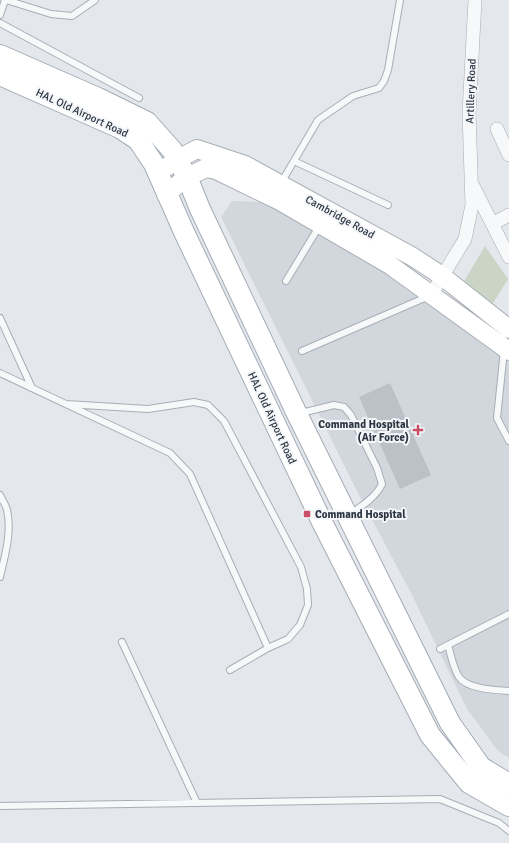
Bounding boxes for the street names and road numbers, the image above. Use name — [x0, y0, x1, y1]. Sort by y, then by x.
street label: Artillery Road — [463, 58, 479, 124]
street label: HAL Old Airport Road — [34, 86, 130, 140]
street label: Cambridge Road — [303, 193, 377, 241]
street label: HAL Old Airport Road — [245, 370, 299, 466]

